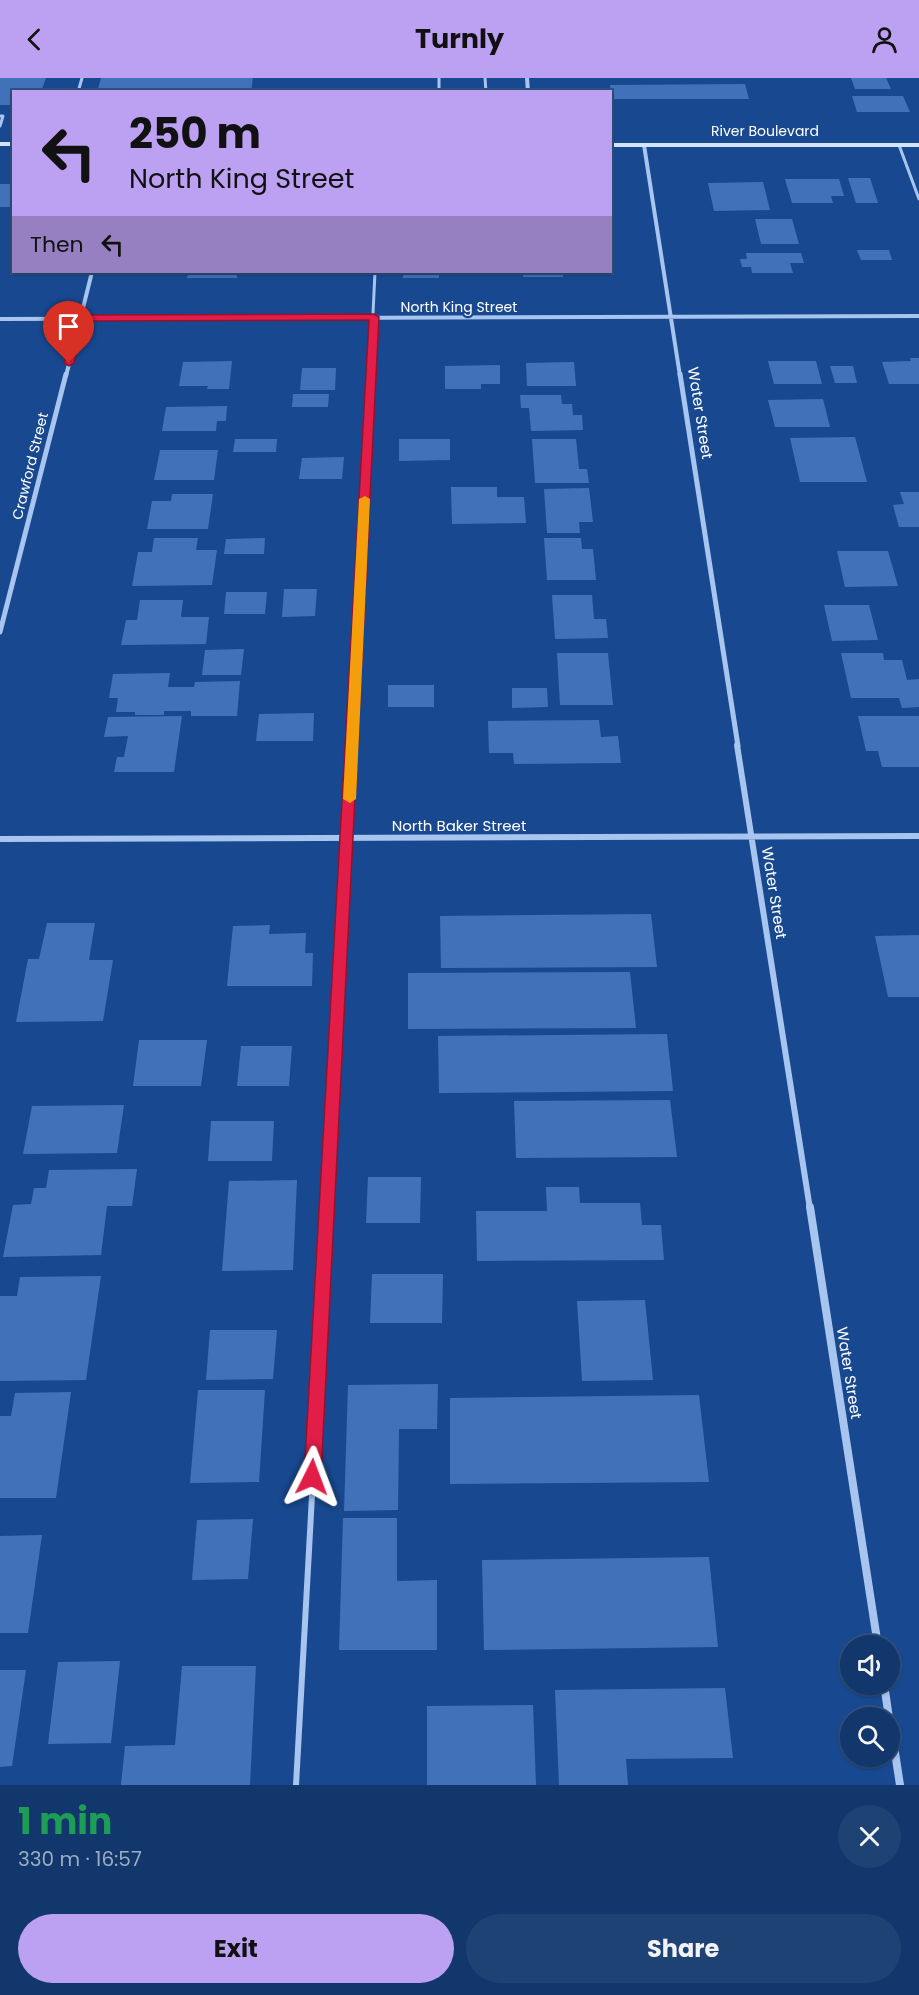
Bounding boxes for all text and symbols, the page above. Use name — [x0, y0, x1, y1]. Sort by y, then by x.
text: Turnly — [415, 20, 504, 57]
icon: back — [18, 23, 51, 56]
icon: person — [868, 23, 901, 56]
text: 250 m — [129, 104, 261, 163]
icon: left — [30, 114, 108, 192]
street label: River Boulevard — [711, 121, 819, 141]
text: North King Street — [129, 160, 354, 197]
icon: left — [96, 228, 129, 261]
text: Then — [30, 229, 84, 260]
street label: North King Street — [401, 297, 517, 317]
pin — [43, 301, 94, 363]
icon: arrive — [52, 310, 85, 343]
street label: Water Street — [683, 365, 718, 461]
street label: Crawford Street — [7, 410, 53, 522]
street label: North Baker Street — [392, 815, 526, 836]
street label: Water Street — [757, 845, 792, 941]
street label: Water Street — [832, 1325, 867, 1421]
position arrow — [280, 1445, 344, 1509]
map controls — [840, 1635, 900, 1767]
button: sound — [840, 1635, 900, 1695]
button: search — [840, 1707, 900, 1767]
text: 1 min — [18, 1796, 112, 1847]
button: close — [838, 1805, 901, 1868]
text: 330 m · 16:57 — [18, 1845, 142, 1873]
button: Exit — [18, 1914, 454, 1983]
button: Share — [466, 1914, 901, 1983]

